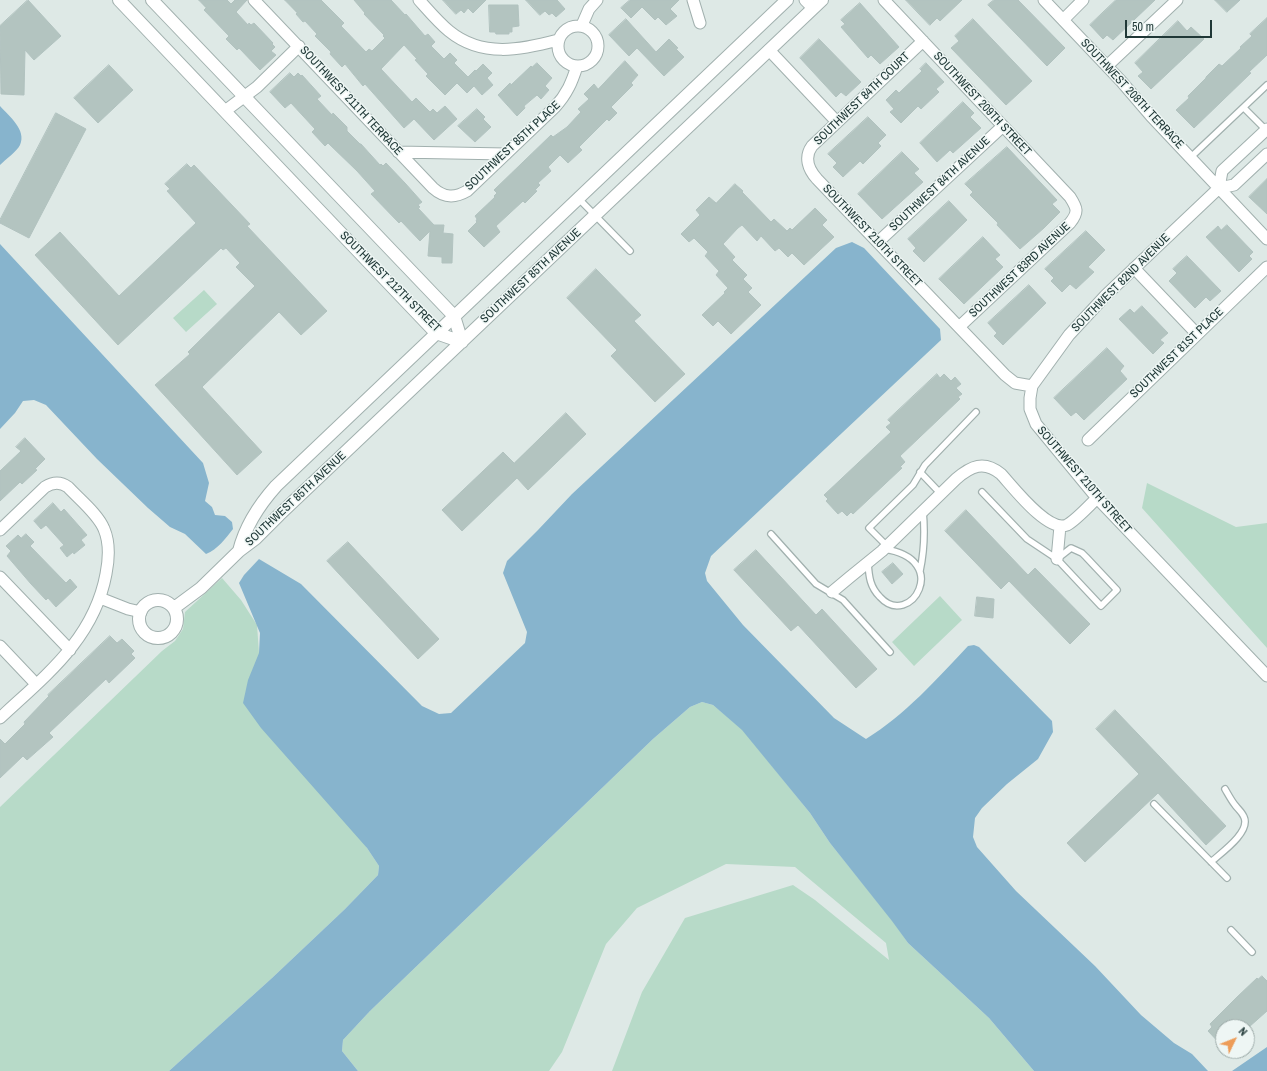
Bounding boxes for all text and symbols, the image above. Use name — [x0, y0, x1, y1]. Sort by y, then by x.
scale bar — [1127, 12, 1214, 38]
text: 50 m — [1132, 19, 1154, 35]
street label: SOUTHWEST 208TH TERRACE — [1077, 36, 1187, 152]
street label: SOUTHWEST 211TH TERRACE — [297, 43, 405, 159]
street label: SOUTHWEST 209TH STREET — [930, 49, 1034, 159]
street label: SOUTHWEST 84TH COURT — [811, 50, 913, 148]
street label: SOUTHWEST 85TH PLACE — [463, 98, 563, 194]
street label: SOUTHWEST 84TH AVENUE — [887, 134, 993, 234]
street label: SOUTHWEST 210TH STREET — [819, 182, 925, 290]
street label: SOUTHWEST 83RD AVENUE — [966, 219, 1074, 321]
street label: SOUTHWEST 85TH AVENUE — [478, 226, 584, 326]
street label: SOUTHWEST 212TH STREET — [337, 229, 443, 335]
street label: SOUTHWEST 82ND AVENUE — [1069, 231, 1173, 335]
street label: SOUTHWEST 81ST PLACE — [1127, 305, 1227, 401]
street label: SOUTHWEST 210TH STREET — [1034, 424, 1134, 536]
street label: SOUTHWEST 85TH AVENUE — [243, 449, 349, 549]
north arrow — [1215, 1019, 1255, 1059]
text: N — [1236, 1024, 1250, 1039]

